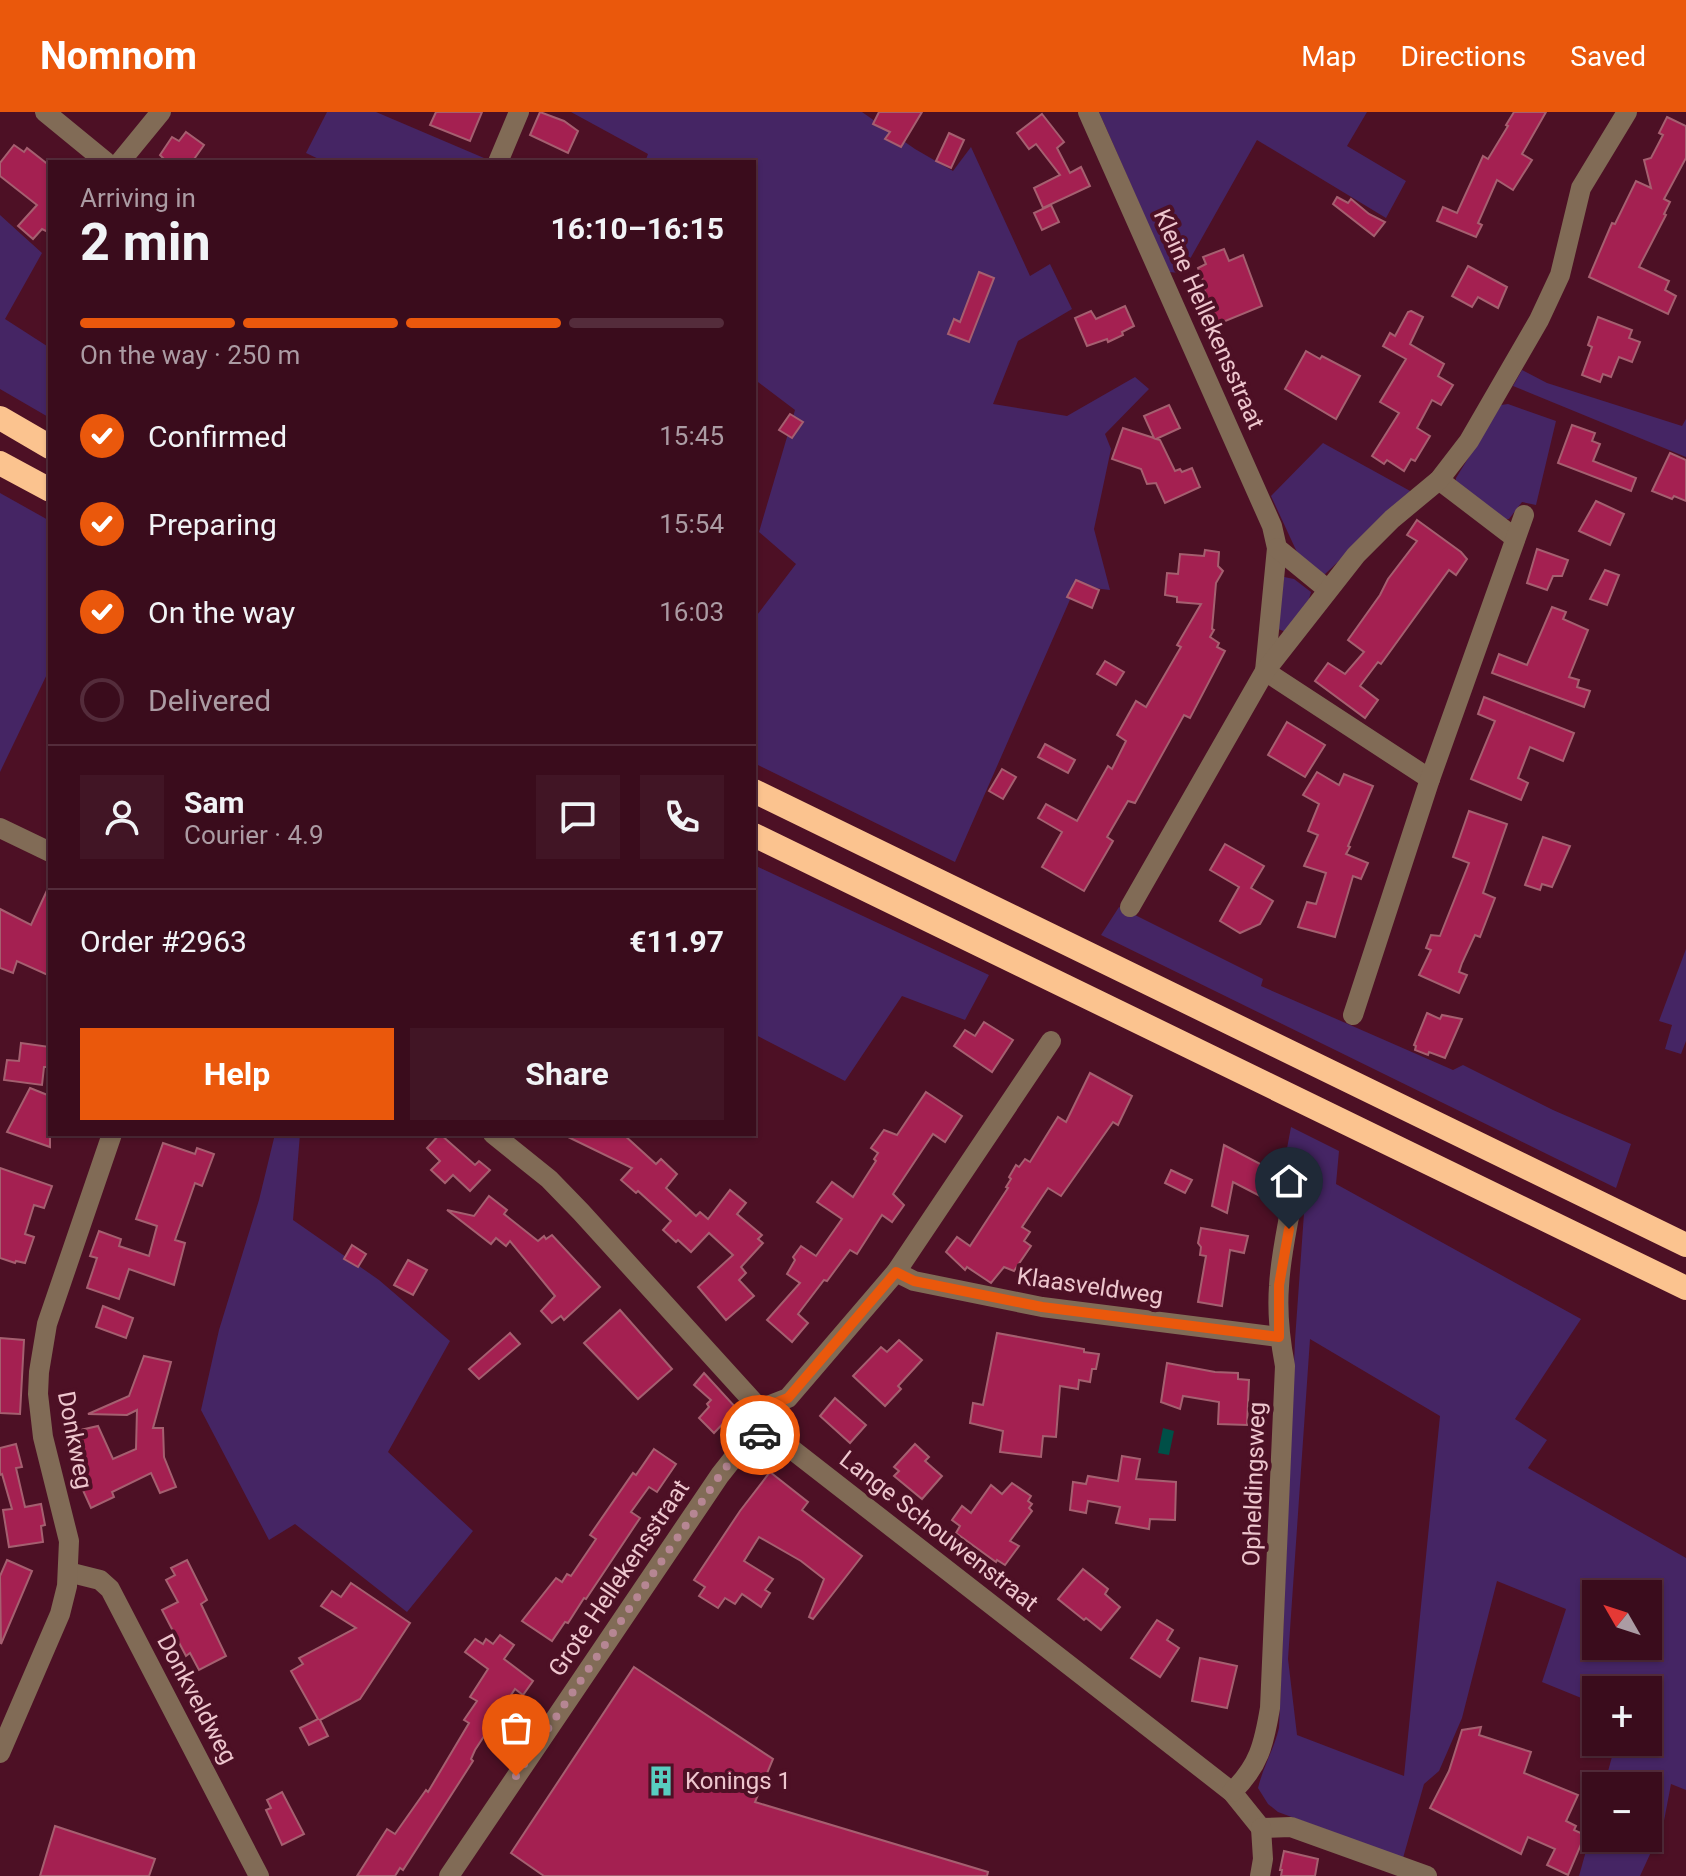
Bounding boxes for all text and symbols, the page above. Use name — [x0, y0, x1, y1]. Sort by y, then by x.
text: Nomnom — [40, 34, 197, 78]
text: Map — [1301, 40, 1357, 73]
text: Directions — [1401, 40, 1526, 73]
text: Saved — [1570, 40, 1646, 73]
text: Arriving in — [80, 183, 196, 213]
street label: Kleine Hellekensstraat — [1148, 205, 1270, 433]
text: 16:10–16:15 — [550, 211, 724, 246]
text: 2 min — [80, 212, 211, 273]
text: On the way · 250 m — [80, 340, 300, 370]
icon: check — [80, 414, 124, 458]
text: Confirmed — [148, 419, 287, 454]
text: 15:45 — [659, 421, 724, 451]
icon: check — [80, 502, 124, 546]
text: Preparing — [148, 507, 277, 542]
text: 15:54 — [659, 509, 724, 539]
icon: check — [80, 590, 124, 634]
text: On the way — [148, 595, 295, 630]
text: 16:03 — [659, 597, 724, 627]
text: Delivered — [148, 683, 271, 718]
button: person — [80, 775, 164, 859]
button: chat — [536, 775, 620, 859]
button: phone — [640, 775, 724, 859]
text: Sam — [184, 785, 245, 820]
text: Courier · 4.9 — [184, 820, 324, 850]
text: Order #2963 — [80, 924, 247, 959]
text: €11.97 — [629, 924, 724, 959]
button: Help — [80, 1028, 394, 1120]
button: Share — [410, 1028, 724, 1120]
pin — [1255, 1147, 1323, 1229]
icon: home — [1267, 1159, 1311, 1203]
street label: Klaasveldweg — [1015, 1262, 1165, 1310]
street label: Donkweg — [52, 1389, 98, 1491]
courier — [720, 1395, 800, 1475]
street label: Opheldingsweg — [1237, 1401, 1271, 1567]
icon: car — [738, 1413, 782, 1457]
street label: Lange Schouwenstraat — [834, 1445, 1044, 1617]
street label: Grote Hellekensstraat — [543, 1474, 695, 1682]
north arrow — [1582, 1580, 1662, 1660]
map controls — [1582, 1580, 1662, 1852]
street label: Donkveldweg — [151, 1629, 243, 1769]
button: + — [1582, 1676, 1662, 1756]
pin — [482, 1694, 550, 1776]
icon: bag — [494, 1706, 538, 1750]
building icon: Konings 1 — [644, 1764, 678, 1798]
place label: Konings 1 — [685, 1767, 791, 1795]
button: − — [1582, 1772, 1662, 1852]

